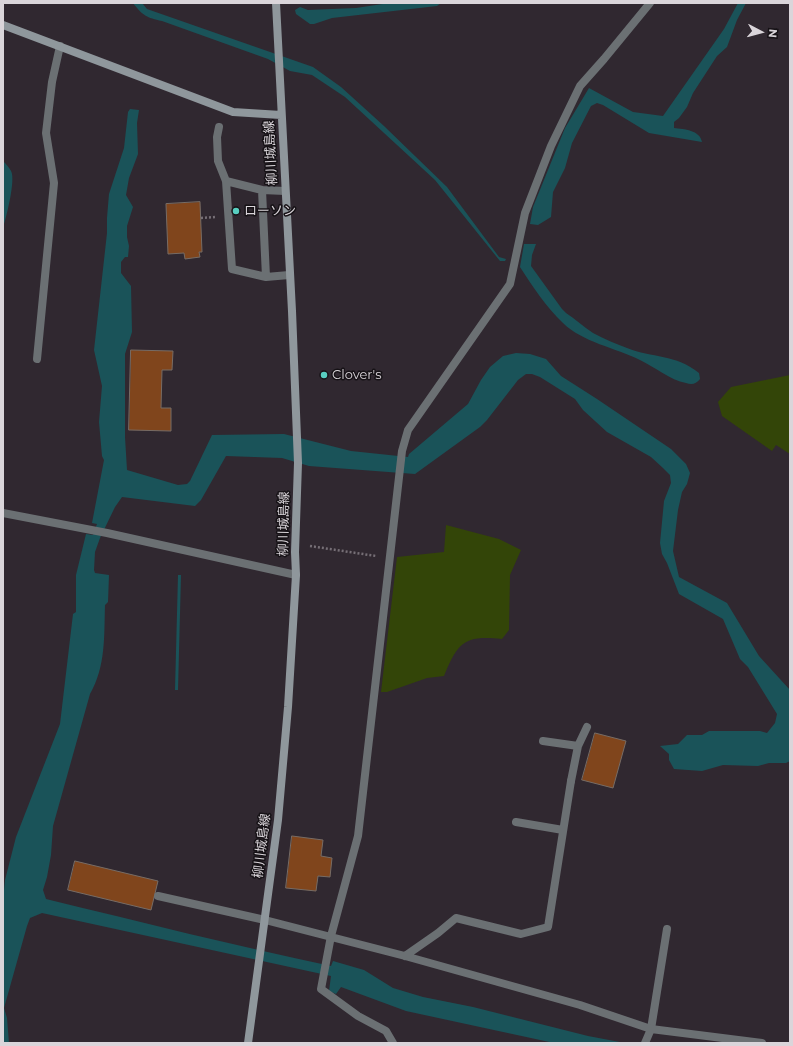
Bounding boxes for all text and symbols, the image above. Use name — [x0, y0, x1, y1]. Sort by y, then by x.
north arrow — [741, 12, 781, 52]
text: N — [766, 28, 780, 38]
street label: 柳川城島線 — [262, 120, 280, 186]
place label: ローソン — [244, 203, 296, 219]
marker: ローソン — [231, 206, 241, 216]
place label: Clover's — [332, 367, 382, 383]
marker: Clover's — [319, 370, 329, 380]
street label: 柳川城島線 — [276, 491, 292, 557]
street label: 柳川城島線 — [250, 813, 274, 879]

